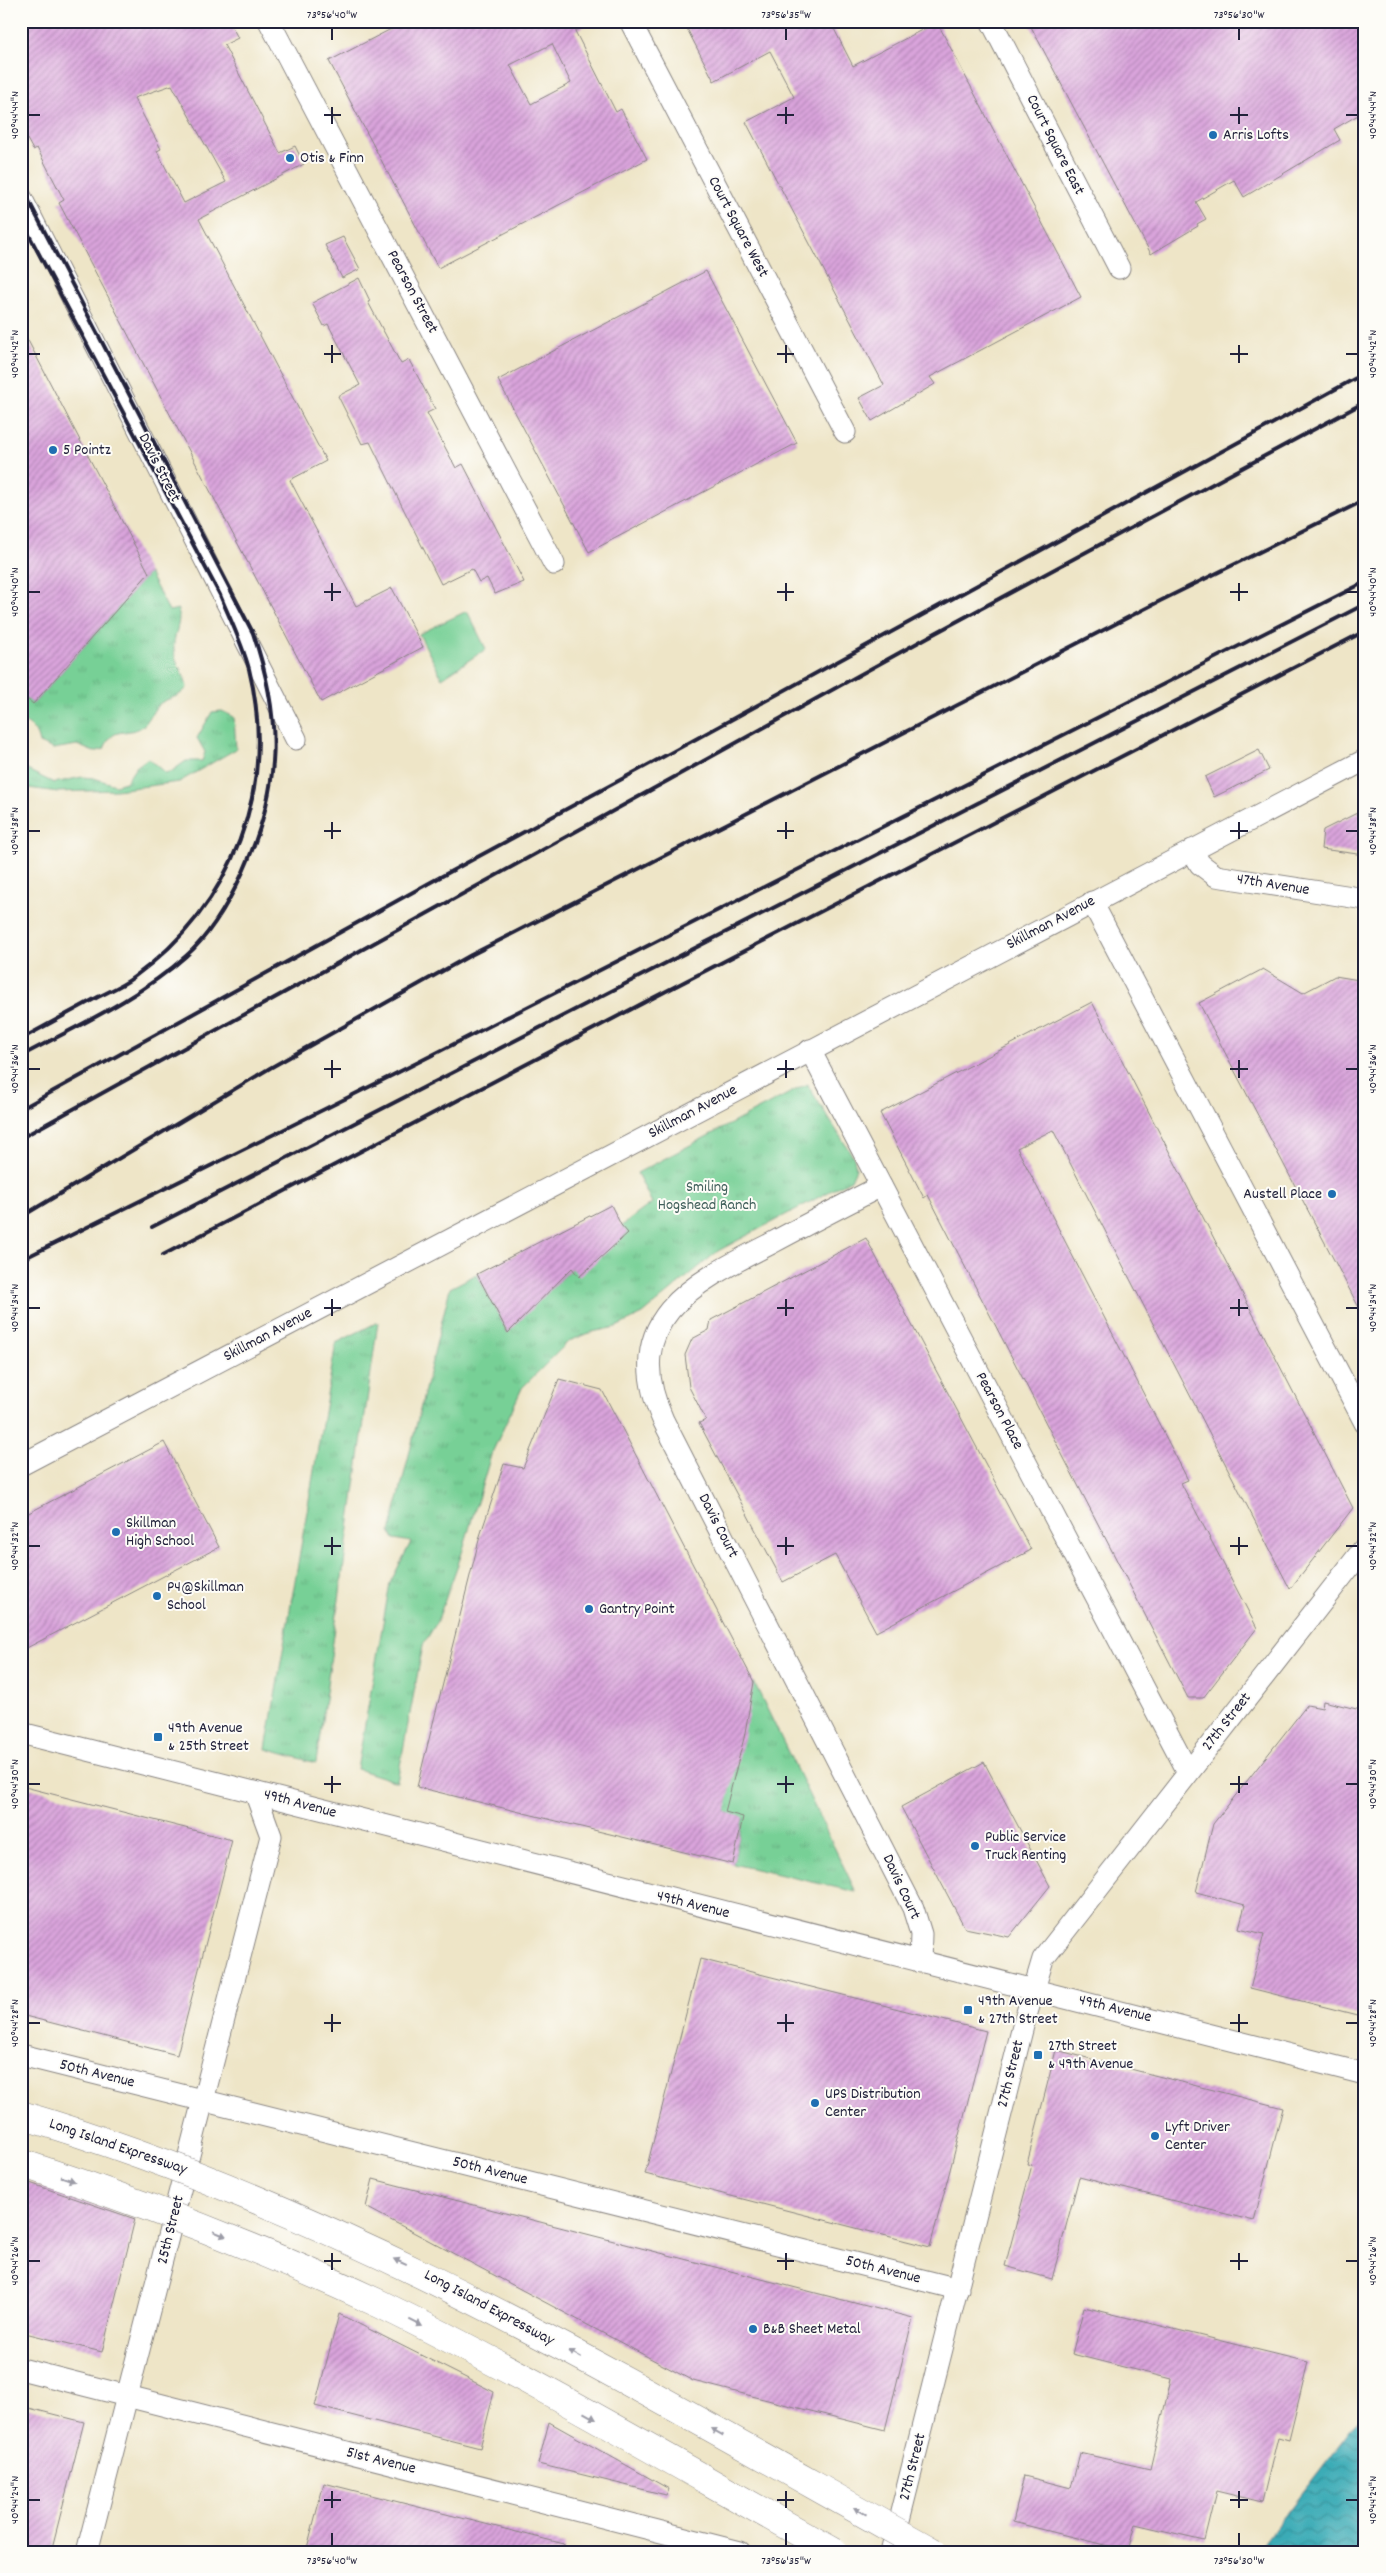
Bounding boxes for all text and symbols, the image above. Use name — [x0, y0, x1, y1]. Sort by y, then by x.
text: 73°56'40"W — [307, 7, 357, 24]
text: 73°56'35"W — [761, 7, 811, 24]
text: 73°56'30"W — [1214, 7, 1264, 24]
text: 40°44'44"N — [7, 91, 24, 139]
street label: Court Square East — [1020, 91, 1090, 199]
text: 40°44'44"N — [1365, 91, 1382, 139]
place label: Arris Lofts — [1223, 124, 1289, 147]
marker: Arris Lofts — [1207, 129, 1219, 141]
place label: Otis & Finn — [300, 147, 364, 170]
marker: Otis & Finn — [284, 152, 296, 164]
street label: Court Square West — [702, 172, 774, 282]
street label: Pearson Street — [380, 246, 444, 338]
text: 40°44'42"N — [7, 330, 24, 378]
text: 40°44'42"N — [1365, 330, 1382, 378]
street label: Davis Street — [132, 430, 186, 507]
place label: 5 Pointz — [63, 439, 111, 462]
marker: 5 Pointz — [47, 444, 59, 456]
text: 40°44'40"N — [7, 567, 24, 617]
text: 40°44'40"N — [1365, 567, 1382, 617]
text: 40°44'38"N — [7, 807, 24, 855]
text: 40°44'38"N — [1365, 807, 1382, 855]
street label: 47th Avenue — [1235, 868, 1311, 902]
street label: Skillman Avenue — [1003, 890, 1099, 956]
text: 40°44'36"N — [7, 1044, 24, 1094]
text: 40°44'36"N — [1365, 1044, 1382, 1094]
street label: Skillman Avenue — [645, 1079, 741, 1145]
park label: Smiling Hogshead Ranch — [658, 1176, 756, 1217]
place label: Austell Place — [1243, 1183, 1322, 1206]
marker: Austell Place — [1326, 1188, 1338, 1200]
text: 40°44'34"N — [7, 1284, 24, 1332]
text: 40°44'34"N — [1365, 1284, 1382, 1332]
street label: Skillman Avenue — [220, 1302, 316, 1368]
street label: Pearson Place — [969, 1368, 1029, 1454]
street label: Davis Court — [692, 1490, 744, 1562]
place label: Skillman High School — [126, 1512, 194, 1553]
text: 40°44'32"N — [7, 1522, 24, 1570]
text: 40°44'32"N — [1365, 1522, 1382, 1570]
marker: Skillman High School — [110, 1526, 122, 1538]
place label: P4@Skillman School — [167, 1576, 244, 1617]
marker: P4@Skillman School — [151, 1590, 163, 1602]
place label: Gantry Point — [599, 1598, 675, 1621]
marker: Gantry Point — [583, 1603, 595, 1615]
street label: 27th Street — [1197, 1688, 1257, 1756]
place label: 49th Avenue & 25th Street — [168, 1717, 249, 1758]
marker: 49th Avenue & 25th Street — [152, 1731, 164, 1743]
text: 40°44'30"N — [7, 1759, 24, 1809]
text: 40°44'30"N — [1365, 1759, 1382, 1809]
street label: 49th Avenue — [261, 1783, 339, 1825]
place label: Public Service Truck Renting — [985, 1826, 1066, 1867]
marker: Public Service Truck Renting — [969, 1840, 981, 1852]
street label: Davis Court — [876, 1851, 926, 1923]
street label: 49th Avenue — [654, 1885, 732, 1925]
street label: 49th Avenue — [1076, 1989, 1154, 2029]
place label: 49th Avenue & 27th Street — [978, 1990, 1058, 2031]
text: 40°44'28"N — [7, 1999, 24, 2047]
text: 40°44'28"N — [1365, 1999, 1382, 2047]
marker: 49th Avenue & 27th Street — [962, 2004, 974, 2016]
place label: 27th Street & 49th Avenue — [1048, 2035, 1133, 2076]
street label: 27th Street — [992, 2038, 1031, 2110]
marker: 27th Street & 49th Avenue — [1032, 2049, 1044, 2061]
street label: 50th Avenue — [57, 2054, 137, 2094]
place label: UPS Distribution Center — [825, 2083, 921, 2124]
marker: UPS Distribution Center — [809, 2097, 821, 2109]
street label: Long Island Expressway — [46, 2113, 191, 2182]
place label: Lyft Driver Center — [1165, 2116, 1230, 2157]
marker: Lyft Driver Center — [1149, 2130, 1161, 2142]
street label: 50th Avenue — [450, 2151, 530, 2191]
one-way arrow — [60, 2176, 75, 2183]
street label: 25th Street — [151, 2193, 191, 2267]
one-way arrow — [213, 2230, 228, 2238]
text: 40°44'26"N — [7, 2236, 24, 2286]
text: 40°44'26"N — [1365, 2236, 1382, 2286]
street label: 50th Avenue — [843, 2250, 923, 2290]
one-way arrow — [393, 2258, 407, 2266]
street label: Long Island Expressway — [420, 2264, 559, 2352]
place label: B&B Sheet Metal — [763, 2318, 861, 2341]
one-way arrow — [409, 2319, 423, 2327]
marker: B&B Sheet Metal — [747, 2323, 759, 2335]
one-way arrow — [569, 2349, 582, 2358]
one-way arrow — [583, 2412, 597, 2420]
one-way arrow — [711, 2428, 724, 2437]
street label: 27th Street — [894, 2431, 933, 2503]
street label: 51st Avenue — [344, 2441, 418, 2481]
text: 40°44'24"N — [7, 2476, 24, 2524]
text: 40°44'24"N — [1365, 2476, 1382, 2524]
one-way arrow — [852, 2507, 867, 2515]
text: 73°56'40"W — [307, 2553, 357, 2570]
text: 73°56'35"W — [761, 2553, 811, 2570]
text: 73°56'30"W — [1214, 2553, 1264, 2570]

